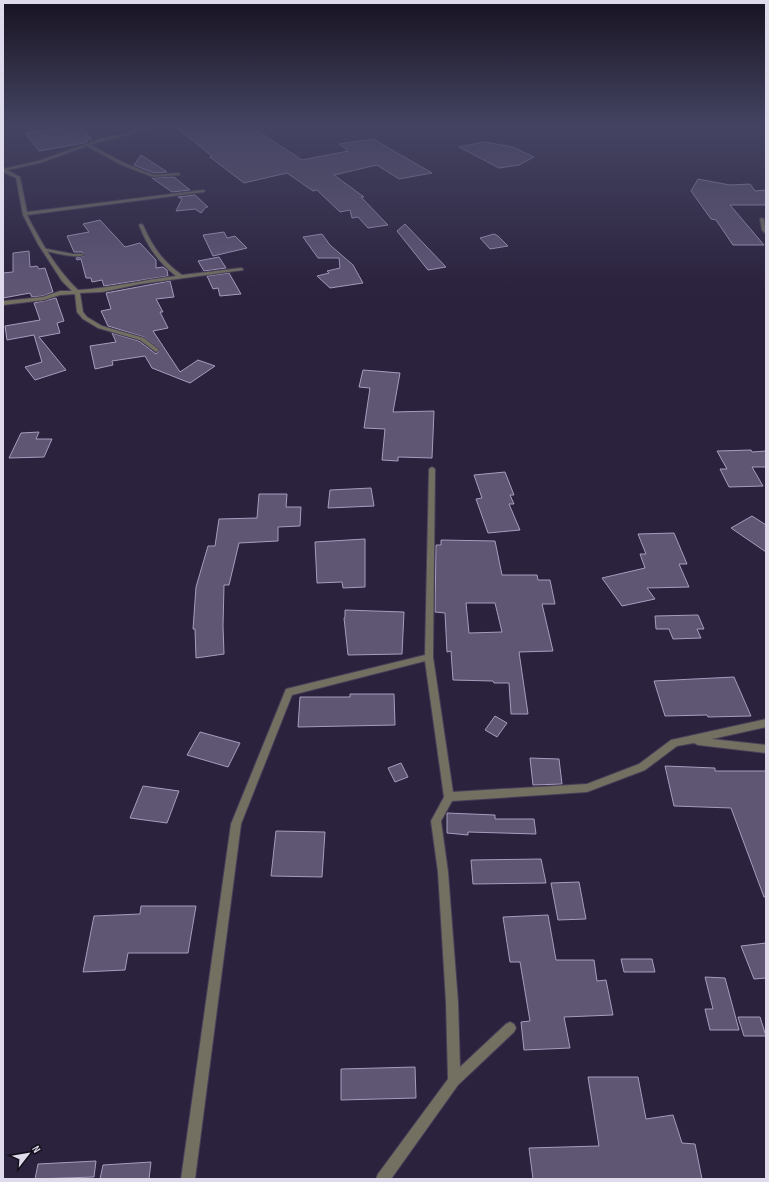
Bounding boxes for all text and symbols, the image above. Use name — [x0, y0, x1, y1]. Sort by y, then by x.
north arrow — [8, 1134, 48, 1174]
text: N — [29, 1143, 43, 1155]

